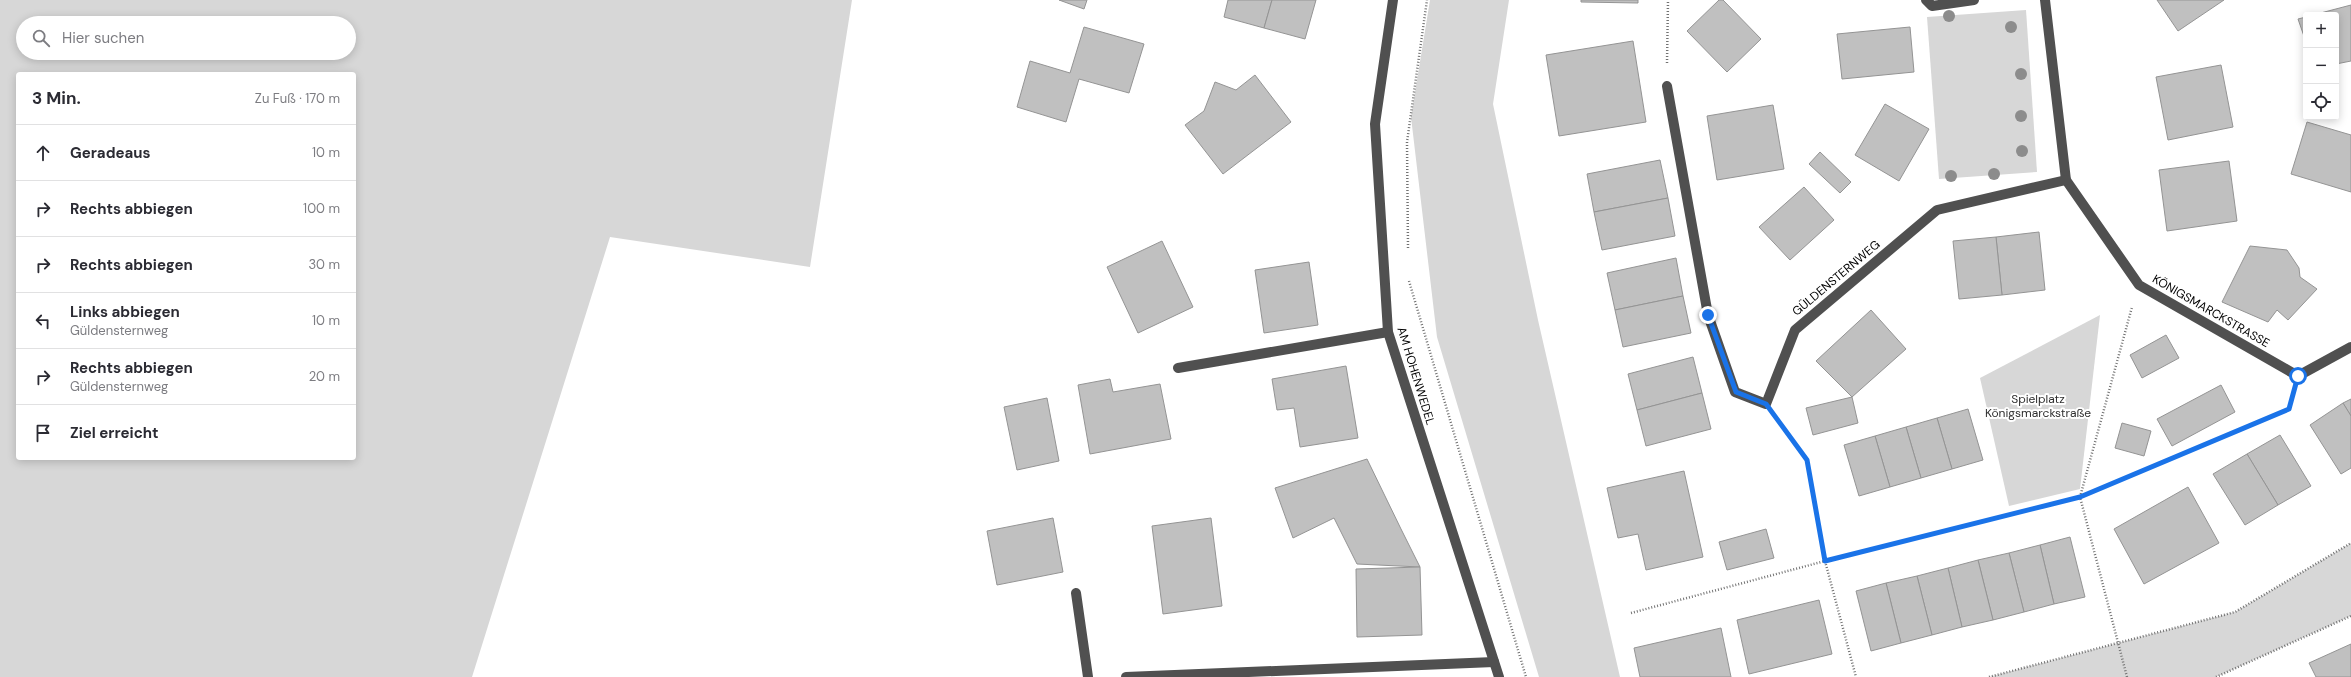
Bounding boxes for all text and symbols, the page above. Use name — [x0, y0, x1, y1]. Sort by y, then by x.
map controls — [2303, 12, 2339, 120]
button: + — [2303, 12, 2339, 48]
search box — [16, 16, 356, 60]
icon: search — [30, 27, 52, 49]
text: Hier suchen — [62, 28, 144, 48]
button: − — [2303, 48, 2339, 84]
button: locate — [2303, 84, 2339, 120]
text: 3 Min. — [32, 87, 81, 109]
text: Zu Fuß · 170 m — [255, 90, 340, 107]
icon: ahead — [32, 142, 54, 164]
text: Geradeaus — [70, 143, 151, 163]
text: 10 m — [312, 144, 340, 161]
icon: right — [32, 198, 54, 220]
text: Rechts abbiegen — [70, 199, 193, 219]
text: 100 m — [303, 200, 340, 217]
street label: GÜLDENSTERNWEG — [1789, 237, 1883, 319]
icon: right — [32, 254, 54, 276]
text: Rechts abbiegen — [70, 255, 193, 275]
text: 30 m — [308, 256, 340, 273]
street label: KÖNIGSMARCKSTRASSE — [2149, 271, 2273, 351]
text: Links abbiegen — [70, 302, 180, 322]
route end — [1699, 306, 1717, 324]
icon: left — [32, 310, 54, 332]
text: 10 m — [312, 312, 340, 329]
text: Güldensternweg — [70, 322, 168, 339]
street label: AM HOHENWEDEL — [1393, 325, 1439, 427]
text: Rechts abbiegen — [70, 358, 193, 378]
icon: right — [32, 366, 54, 388]
route start — [2289, 367, 2307, 385]
text: 20 m — [309, 368, 340, 385]
text: Güldensternweg — [70, 378, 168, 395]
park label: Spielplatz Königsmarckstraße — [1985, 391, 2091, 421]
icon: arrive — [32, 422, 54, 444]
text: Ziel erreicht — [70, 423, 159, 443]

